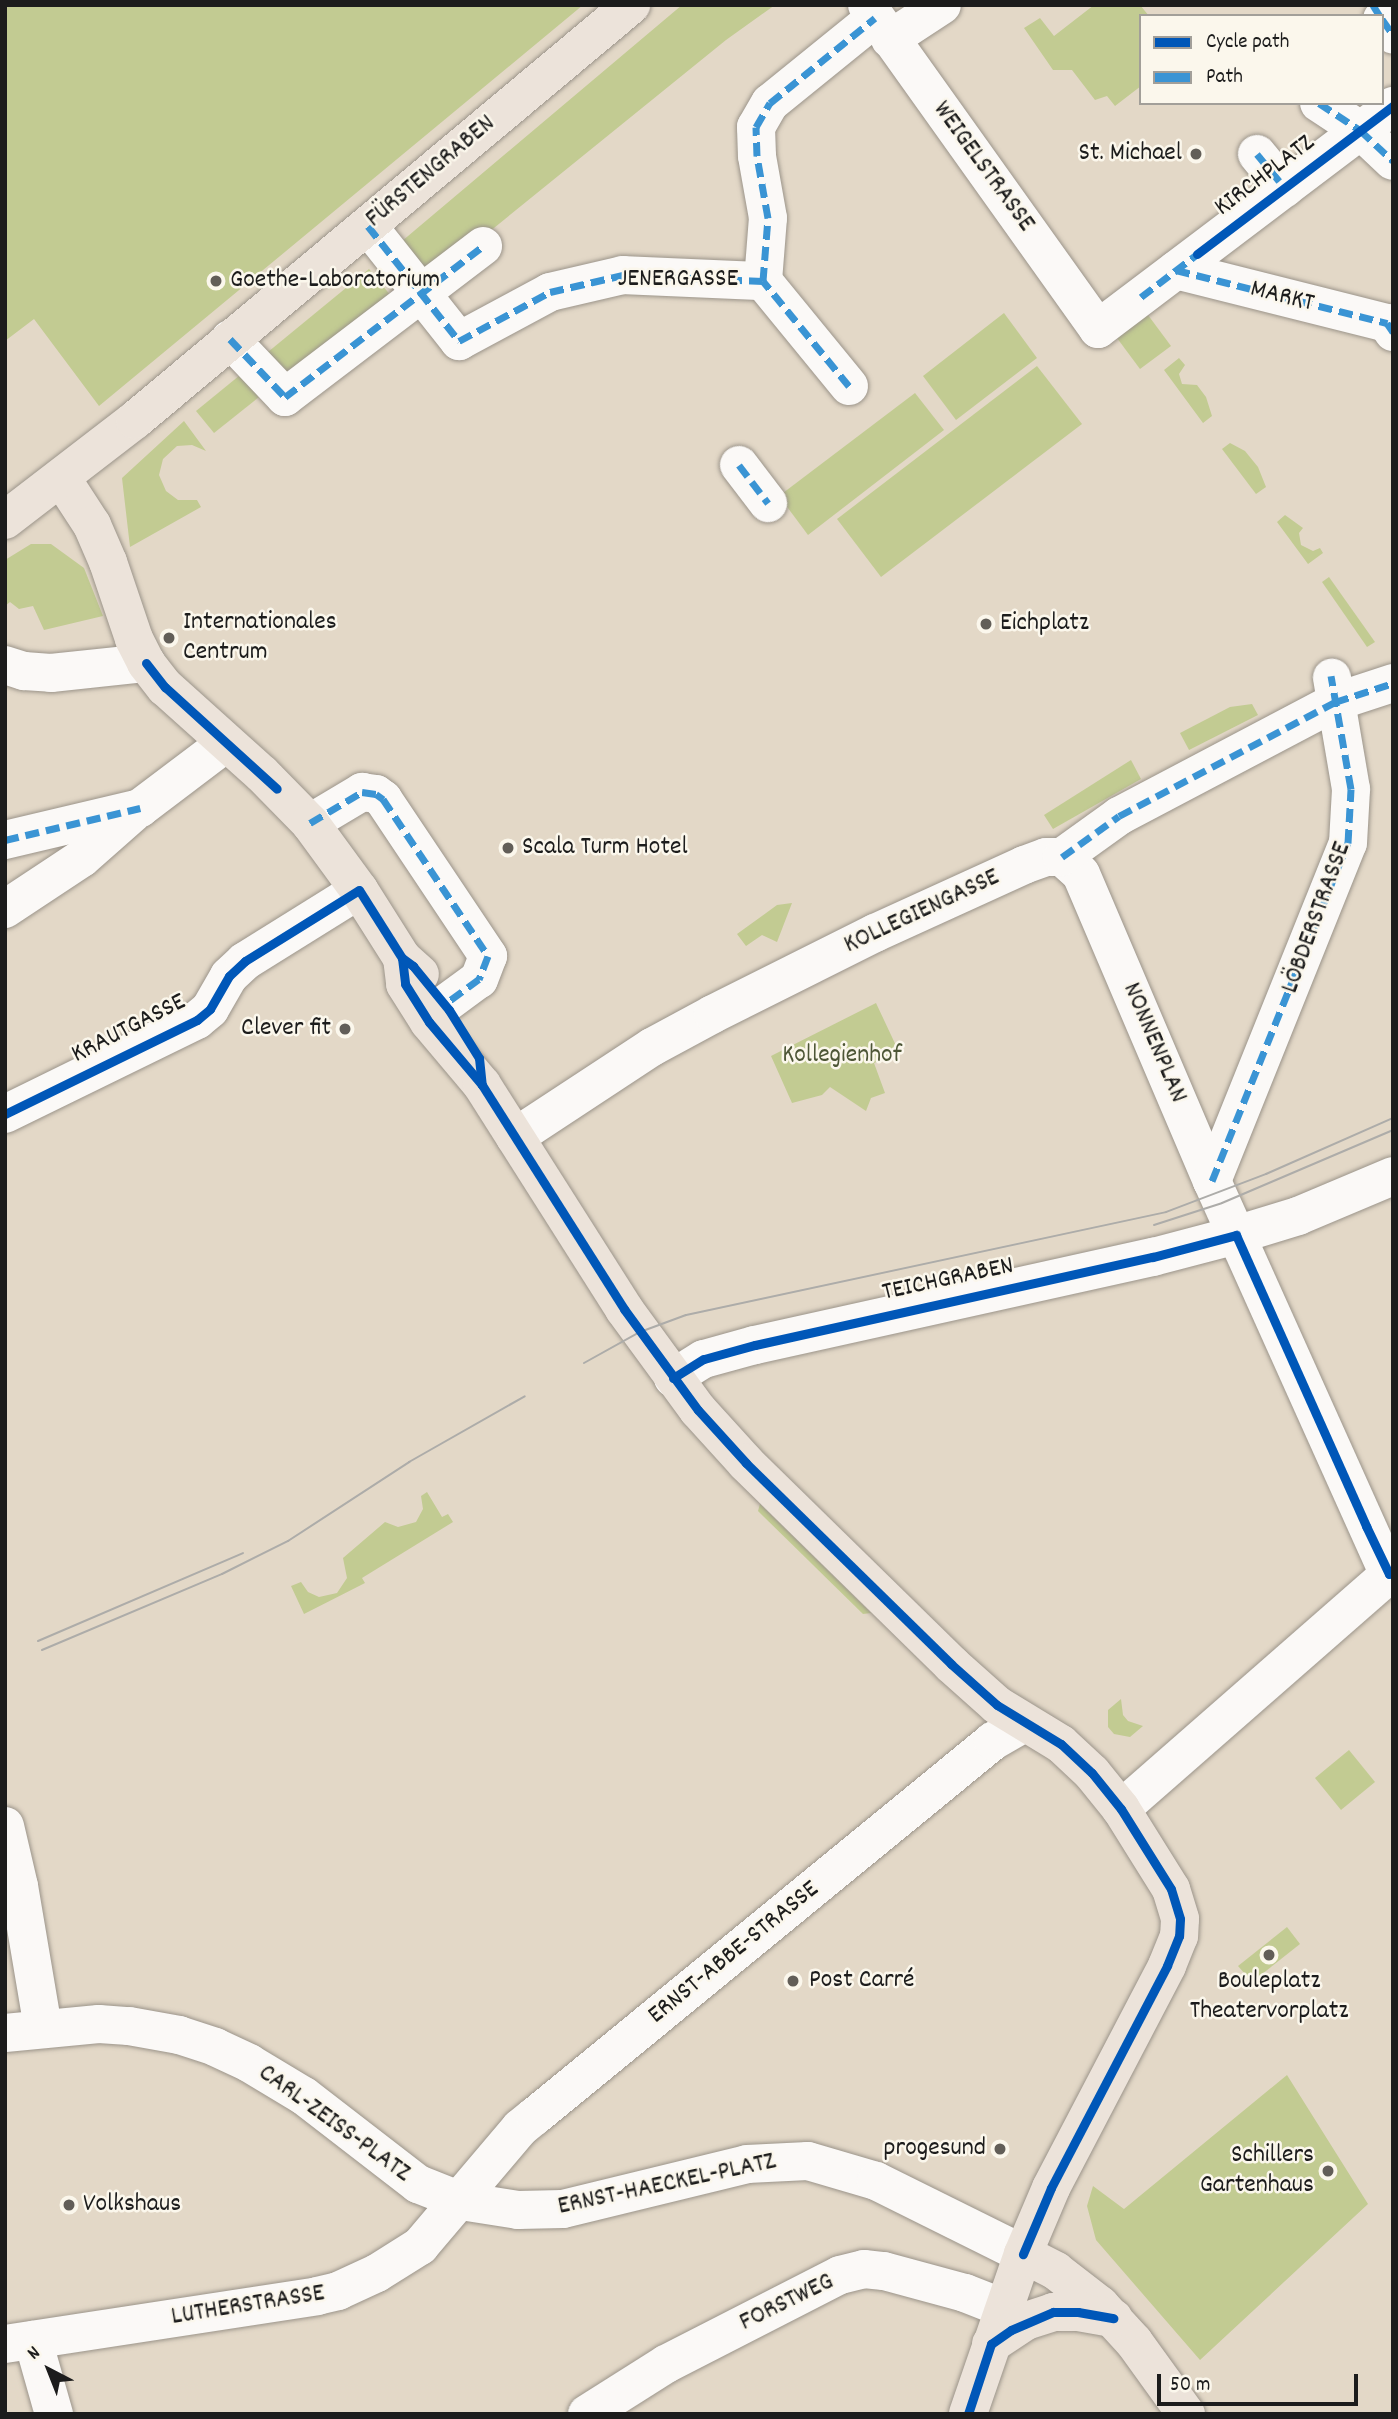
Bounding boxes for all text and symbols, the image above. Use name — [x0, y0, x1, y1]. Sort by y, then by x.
legend — [1139, 14, 1384, 105]
text: Cycle path — [1206, 28, 1289, 58]
text: Path — [1206, 63, 1243, 93]
street label: WEIGELSTRASSE — [925, 96, 1041, 238]
street label: FÜRSTENGRABEN — [360, 109, 502, 235]
street label: KIRCHPLATZ — [1209, 128, 1321, 224]
place label: St. Michael — [1078, 138, 1182, 170]
marker: St. Michael — [1188, 146, 1204, 162]
street label: JENERGASSE — [618, 264, 738, 296]
place label: Goethe-Laboratorium — [230, 265, 440, 297]
marker: Goethe-Laboratorium — [208, 273, 224, 289]
street label: MARKT — [1247, 274, 1317, 320]
place label: Internationales Centrum — [183, 607, 337, 668]
place label: Eichplatz — [1000, 608, 1089, 640]
marker: Eichplatz — [978, 616, 994, 632]
marker: Internationales Centrum — [161, 630, 177, 646]
place label: Scala Turm Hotel — [522, 832, 688, 864]
street label: LÖBDERSTRASSE — [1275, 838, 1359, 998]
marker: Scala Turm Hotel — [500, 840, 516, 856]
street label: KOLLEGIENGASSE — [839, 862, 1005, 962]
street label: NONNENPLAN — [1115, 978, 1193, 1108]
street label: KRAUTGASSE — [67, 987, 191, 1071]
place label: Clever fit — [241, 1013, 331, 1045]
marker: Clever fit — [337, 1021, 353, 1037]
park label: Kollegienhof — [782, 1040, 902, 1072]
street label: TEICHGRABEN — [880, 1251, 1016, 1309]
street label: ERNST-ABBE-STRASSE — [642, 1874, 826, 2032]
marker: Bouleplatz Theatervorplatz — [1261, 1947, 1277, 1963]
place label: Post Carré — [809, 1965, 914, 1997]
place label: Bouleplatz Theatervorplatz — [1190, 1966, 1348, 2028]
marker: Post Carré — [783, 1971, 803, 1991]
street label: CARL-ZEISS-PLATZ — [252, 2058, 416, 2190]
place label: progesund — [884, 2133, 986, 2165]
place label: Schillers Gartenhaus — [1200, 2140, 1314, 2202]
marker: progesund — [992, 2141, 1008, 2157]
street label: ERNST-HAECKEL-PLATZ — [555, 2147, 779, 2223]
marker: Schillers Gartenhaus — [1320, 2163, 1336, 2179]
place label: Volkshaus — [83, 2189, 181, 2221]
marker: Volkshaus — [61, 2197, 77, 2213]
street label: FORSTWEG — [735, 2267, 839, 2339]
street label: LUTHERSTRASSE — [169, 2278, 327, 2334]
north arrow — [14, 2335, 84, 2405]
text: N — [22, 2341, 47, 2367]
scale bar — [1160, 2360, 1361, 2404]
text: 50 m — [1170, 2371, 1210, 2401]

